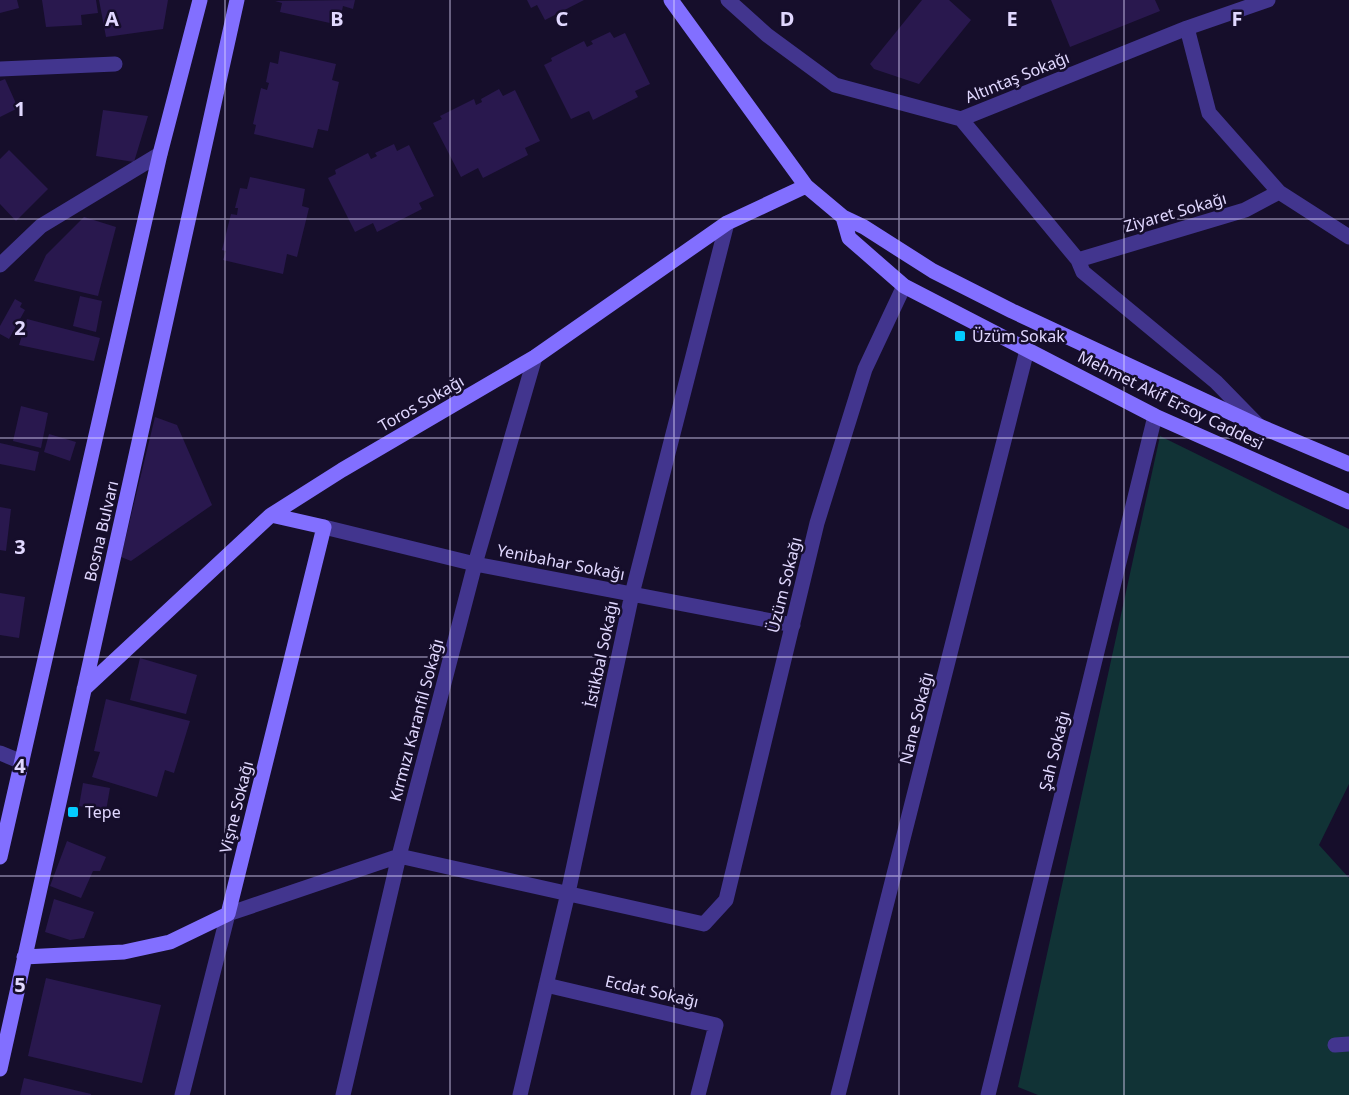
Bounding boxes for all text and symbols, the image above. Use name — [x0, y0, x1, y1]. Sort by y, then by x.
text: A — [105, 5, 119, 32]
text: B — [330, 5, 344, 32]
text: C — [556, 5, 569, 32]
text: D — [780, 5, 794, 32]
text: E — [1006, 5, 1018, 32]
text: F — [1232, 5, 1242, 32]
street label: Altıntaş Sokağı — [962, 46, 1072, 108]
text: 1 — [14, 95, 26, 122]
street label: Ziyaret Sokağı — [1121, 187, 1229, 237]
text: 2 — [14, 314, 26, 341]
place label: Üzüm Sokak — [972, 325, 1065, 347]
marker: Üzüm Sokak — [953, 329, 967, 343]
street label: Mehmet Akif Ersoy Caddesi — [1074, 345, 1268, 455]
street label: Toros Sokağı — [374, 370, 468, 436]
street label: Bosna Bulvarı — [79, 478, 123, 584]
text: 3 — [14, 533, 26, 560]
street label: Üzüm Sokağı — [761, 535, 807, 635]
street label: Yenibahar Sokağı — [495, 539, 627, 585]
street label: İstikbal Sokağı — [579, 599, 623, 709]
street label: Kırmızı Karanfil Sokağı — [384, 636, 448, 804]
street label: Nane Sokağı — [894, 670, 938, 766]
street label: Şah Sokağı — [1033, 709, 1075, 793]
text: 4 — [14, 752, 26, 779]
street label: Vişne Sokağı — [214, 759, 258, 855]
place label: Tepe — [85, 801, 121, 823]
marker: Tepe — [66, 805, 80, 819]
street label: Ecdat Sokağı — [603, 970, 701, 1012]
text: 5 — [14, 971, 26, 998]

